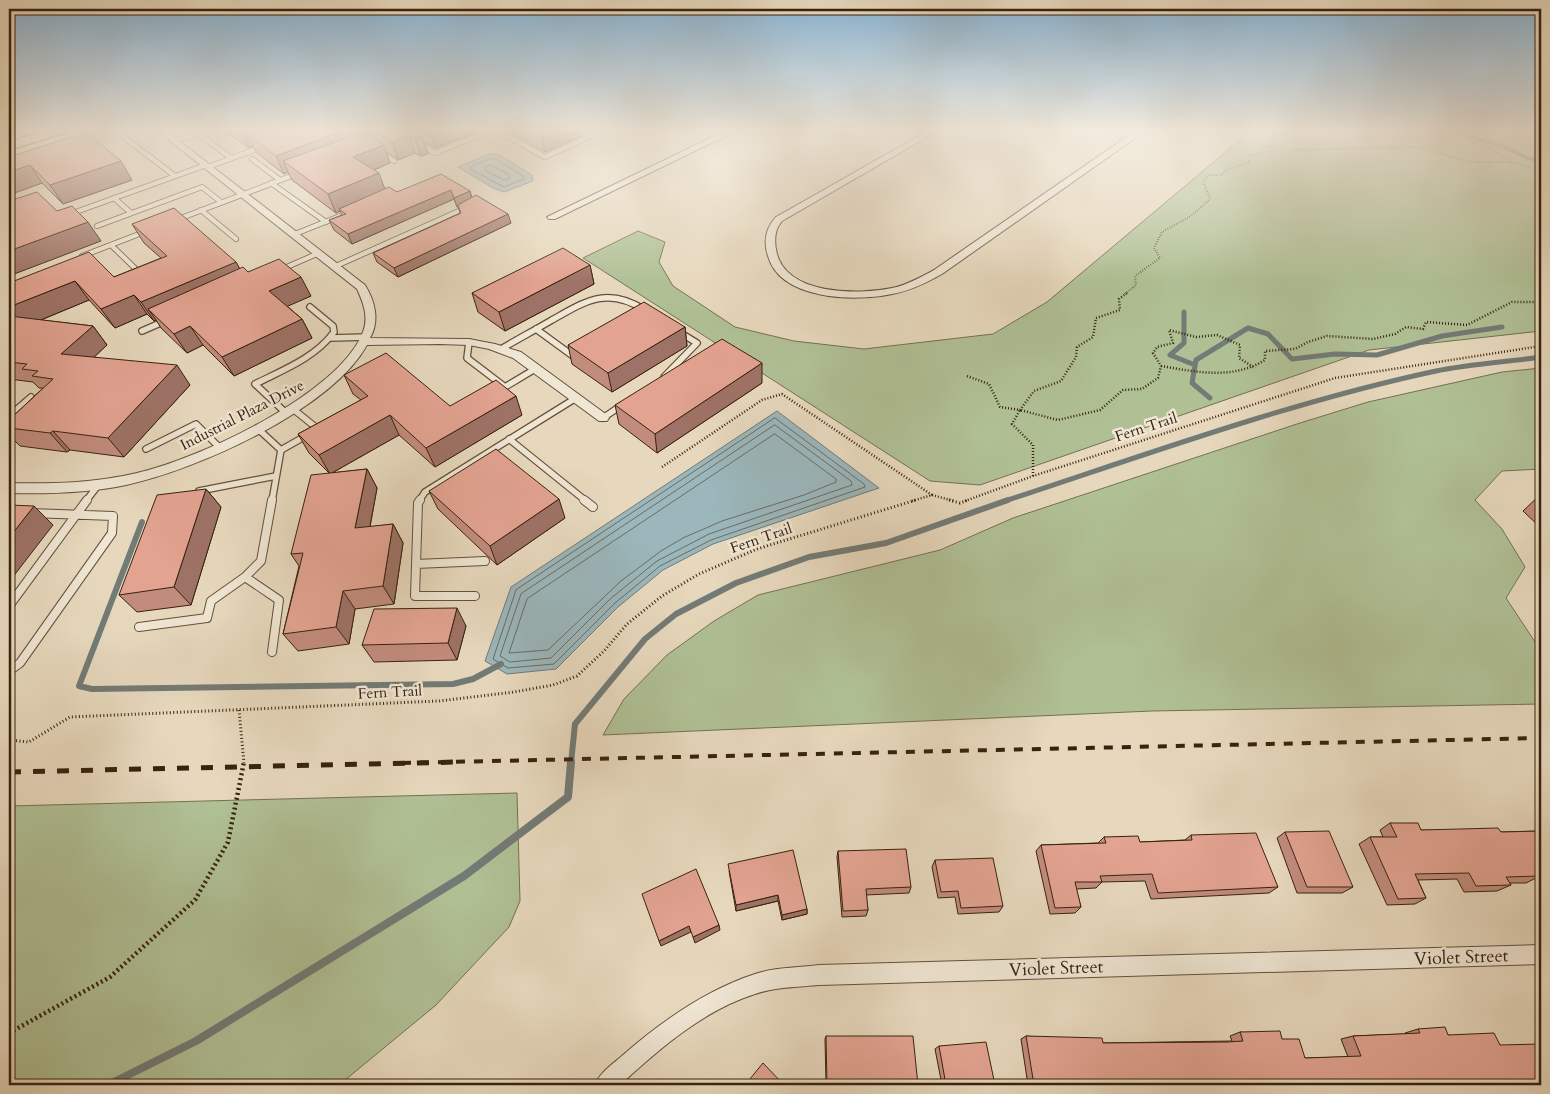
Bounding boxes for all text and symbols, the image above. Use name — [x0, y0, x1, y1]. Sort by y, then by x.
street label: Industrial Plaza Drive — [177, 375, 307, 455]
street label: Fern Trail — [1112, 407, 1180, 446]
street label: Fern Trail — [727, 518, 795, 558]
street label: Fern Trail — [357, 680, 423, 704]
street label: Violet Street — [1413, 943, 1509, 972]
street label: Violet Street — [1008, 954, 1104, 983]

